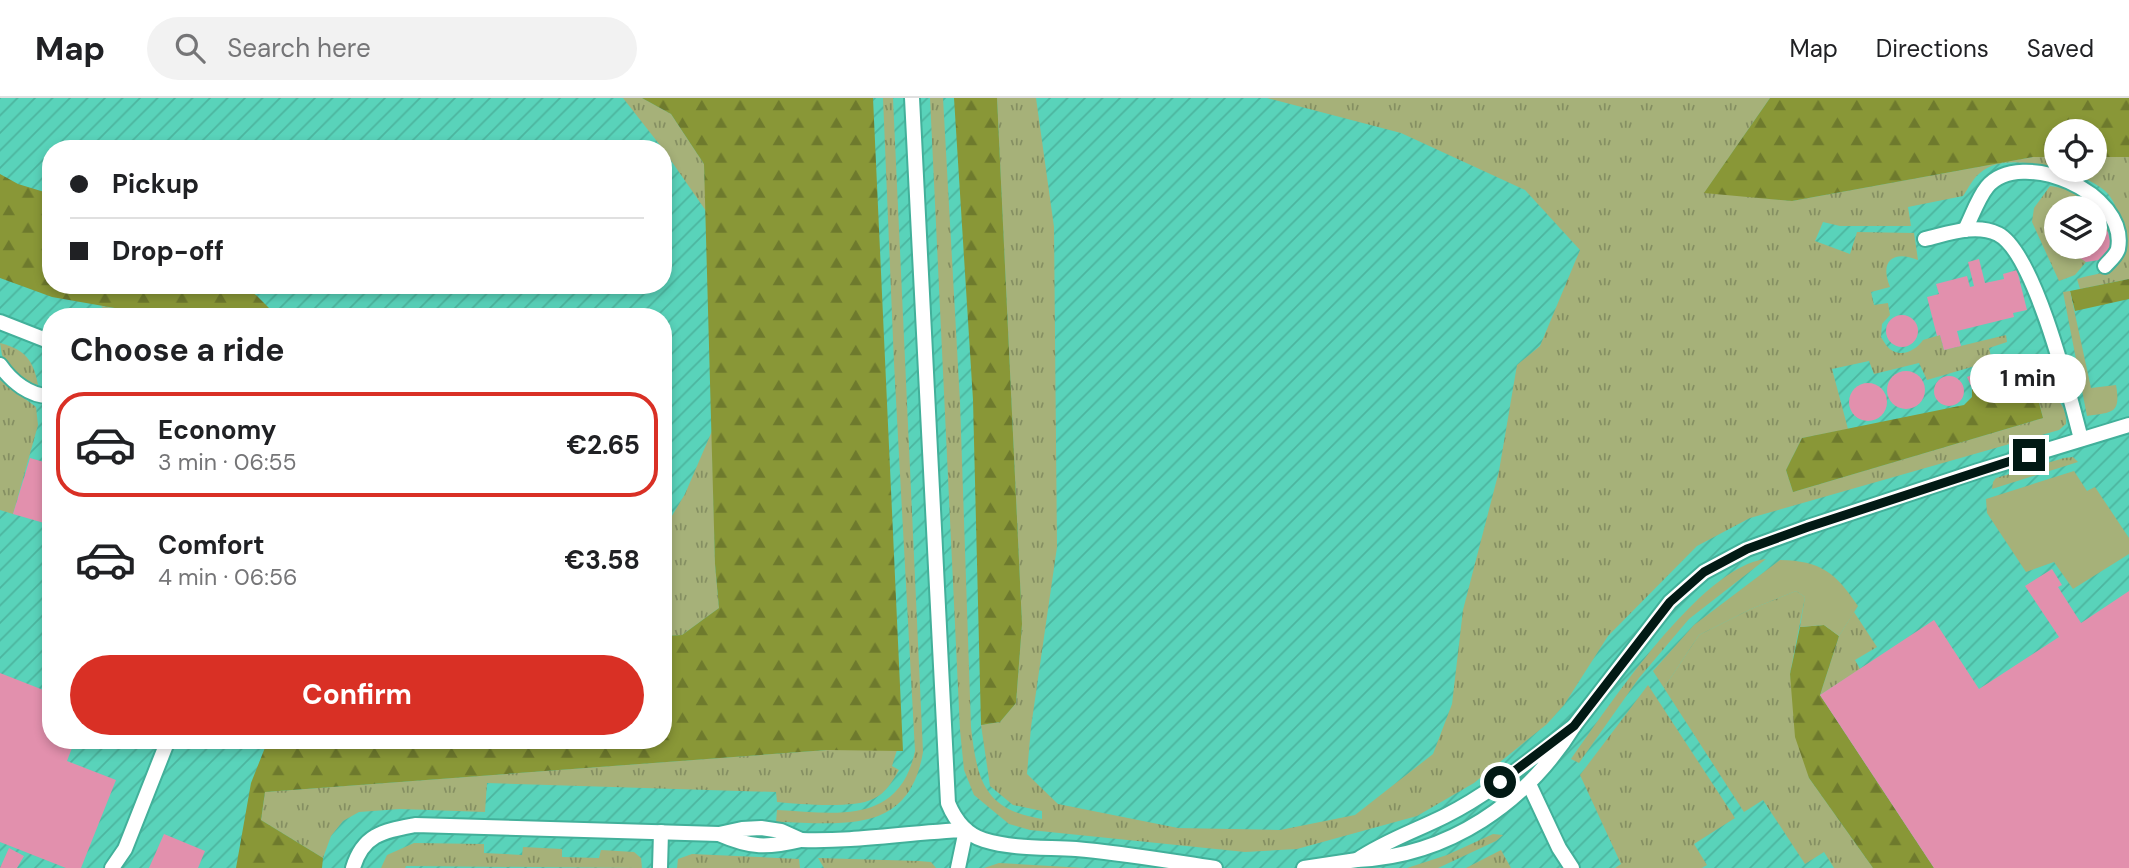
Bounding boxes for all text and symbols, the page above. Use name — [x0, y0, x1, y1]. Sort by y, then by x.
search box — [147, 17, 637, 80]
text: Map — [35, 27, 105, 70]
icon: search — [171, 29, 209, 67]
text: Search here — [227, 31, 371, 65]
text: Map — [1790, 33, 1838, 64]
text: Directions — [1876, 33, 1989, 64]
text: Saved — [2027, 33, 2094, 64]
map controls — [2044, 119, 2107, 259]
button: locate — [2044, 119, 2107, 182]
text: Pickup — [112, 167, 199, 201]
button: layers — [2044, 196, 2107, 259]
text: Drop-off — [112, 234, 224, 268]
text: Choose a ride — [70, 329, 285, 371]
callout: 1 min — [1971, 354, 2087, 402]
text: 1 min — [2000, 363, 2056, 393]
icon: car — [74, 413, 137, 476]
text: Economy — [158, 413, 276, 447]
text: €2.65 — [567, 428, 640, 462]
route end — [2013, 439, 2045, 471]
text: 3 min · 06:55 — [158, 447, 297, 477]
icon: car — [74, 528, 137, 591]
text: Comfort — [158, 528, 264, 562]
text: €3.58 — [565, 543, 640, 577]
text: 4 min · 06:56 — [158, 562, 297, 592]
button: Confirm — [70, 655, 644, 735]
route start — [1484, 766, 1516, 798]

